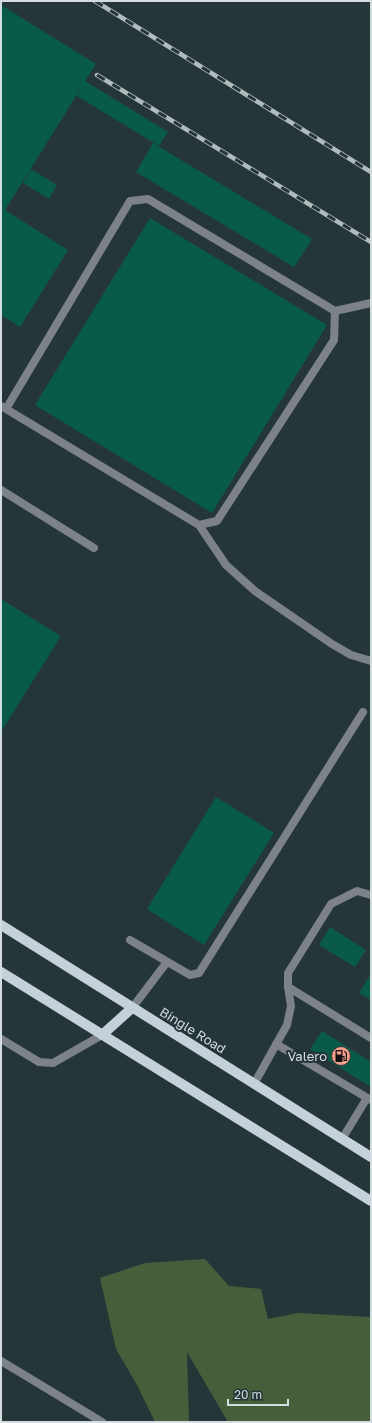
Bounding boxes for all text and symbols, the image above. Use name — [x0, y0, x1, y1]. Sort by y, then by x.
street label: Bingle Road — [157, 1003, 229, 1057]
fuel station icon: Valero — [330, 1045, 352, 1067]
place label: Valero — [287, 1048, 327, 1064]
scale bar — [228, 1381, 288, 1407]
text: 20 m — [234, 1387, 262, 1402]

